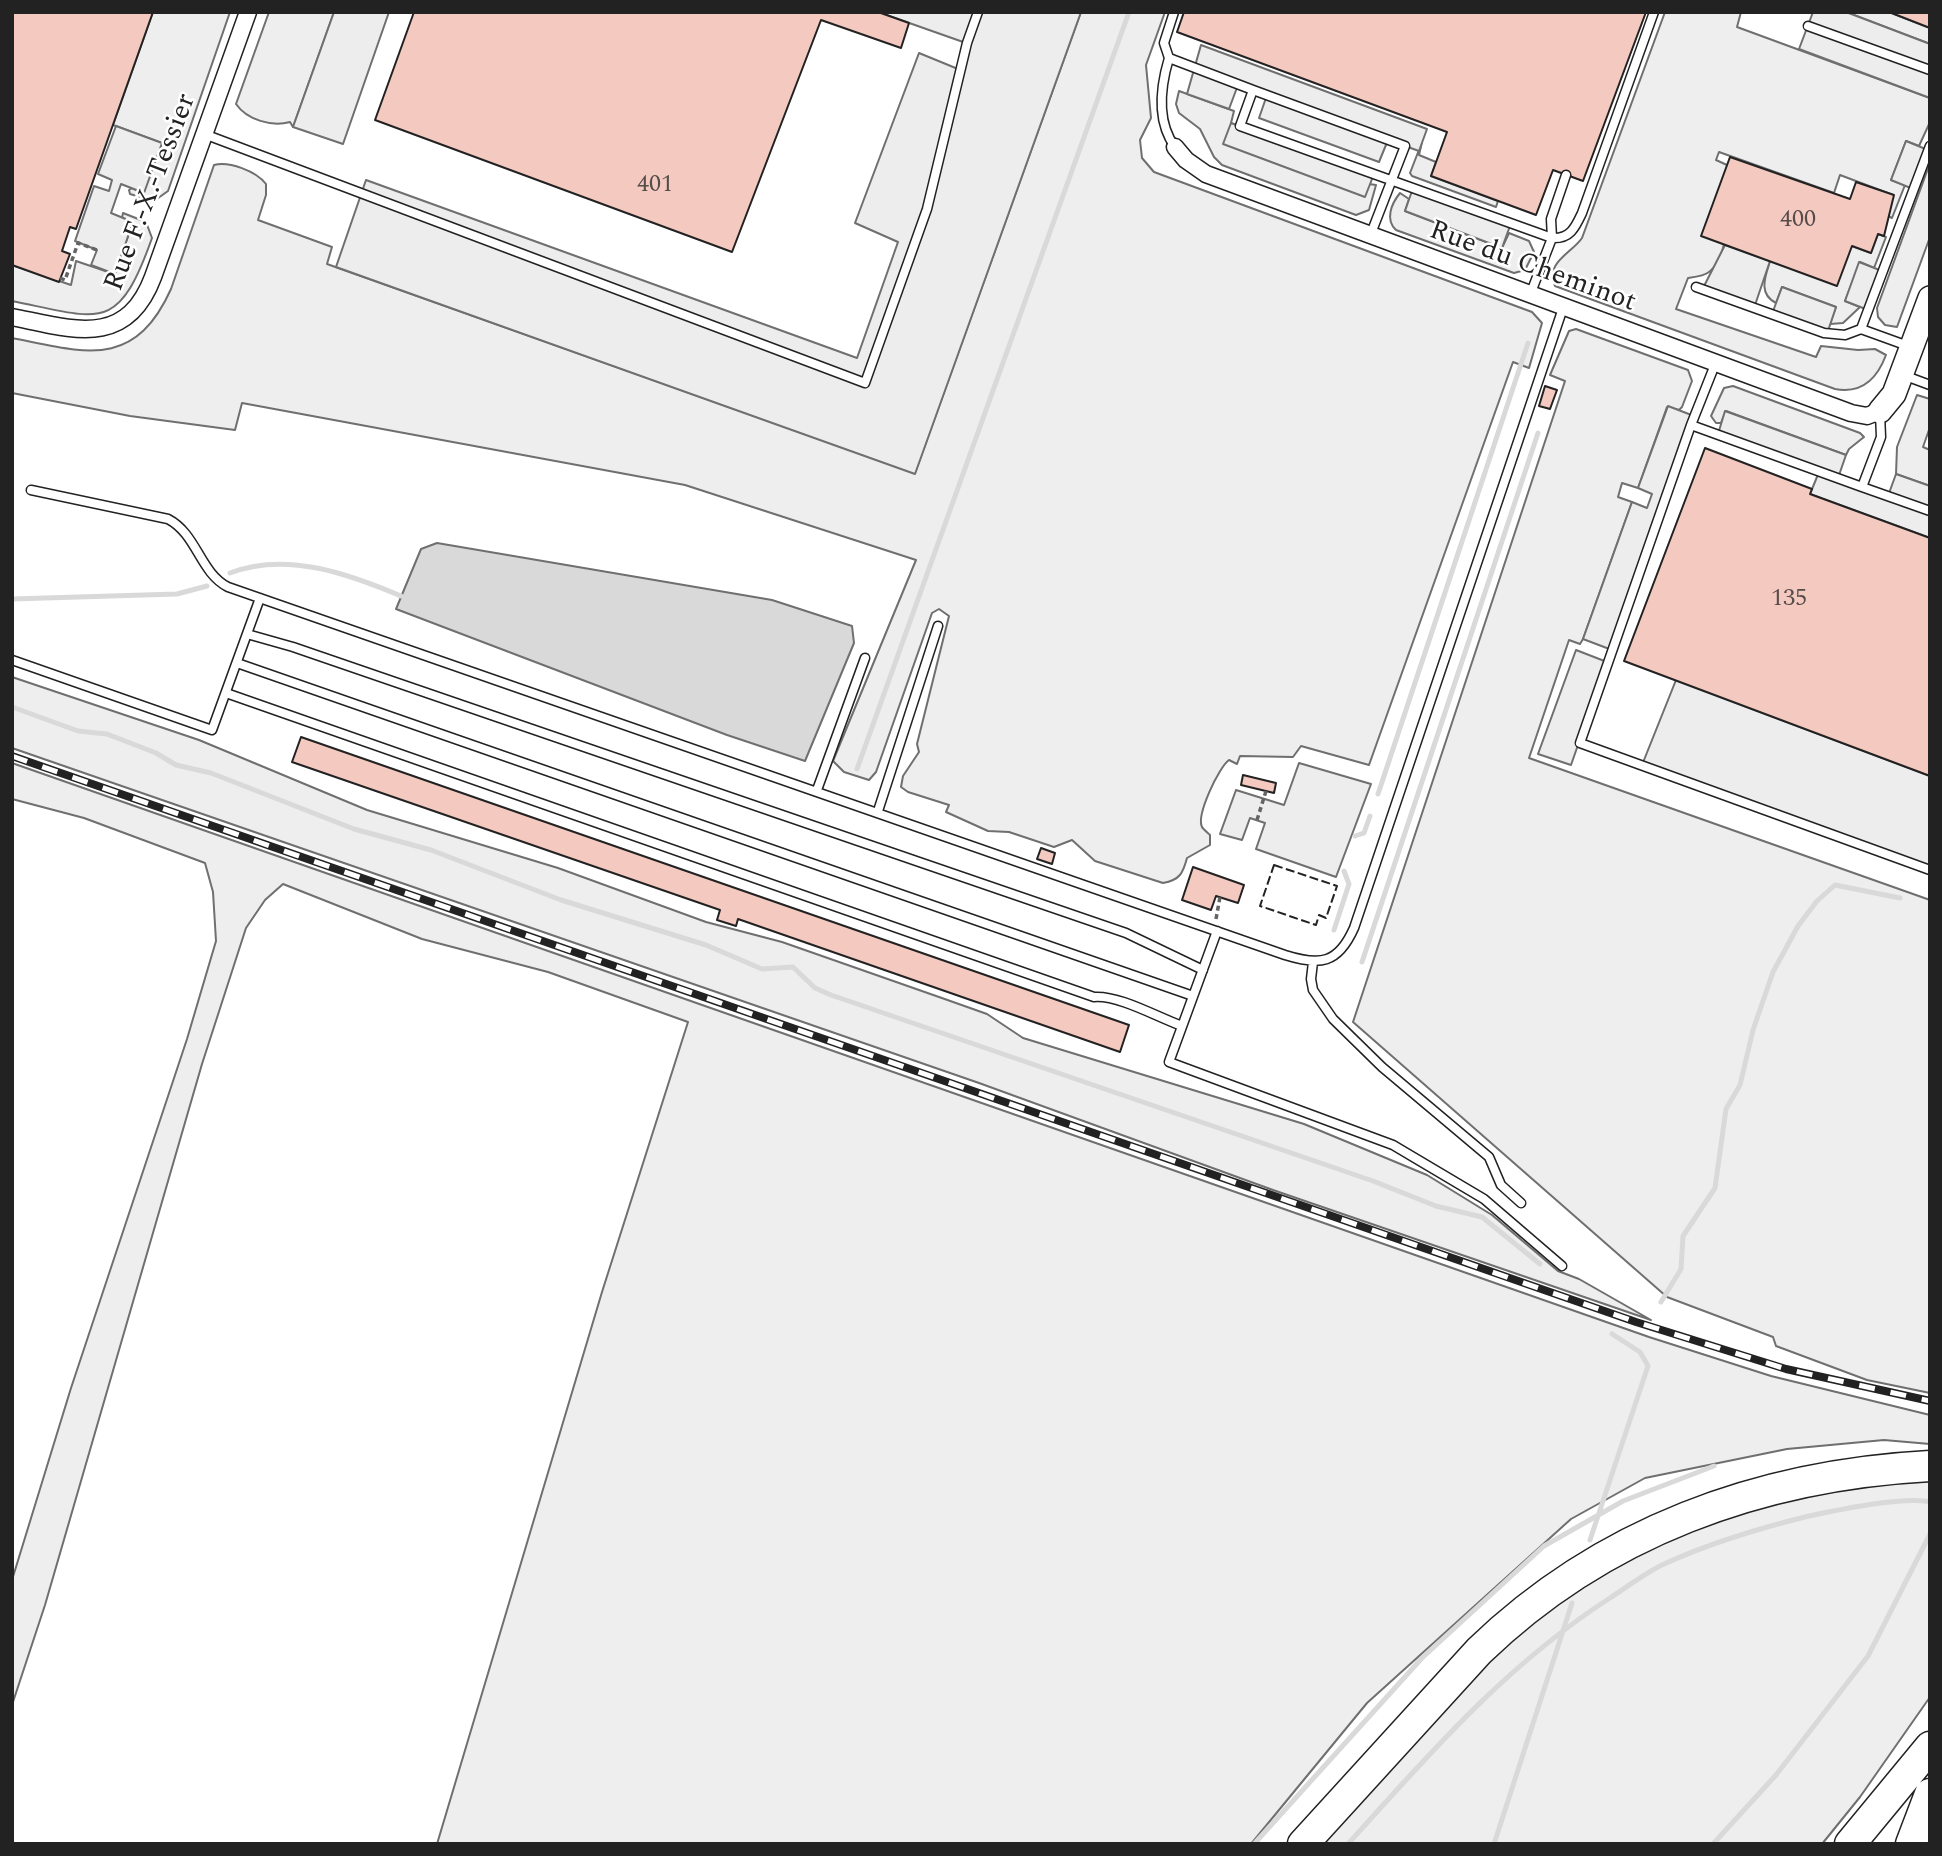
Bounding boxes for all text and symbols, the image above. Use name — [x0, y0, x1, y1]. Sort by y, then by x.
street label: Rue F.-X.-Tessier — [99, 90, 205, 296]
house number: 401 — [637, 172, 673, 200]
house number: 400 — [1780, 207, 1816, 235]
street label: Rue du Cheminot — [1424, 215, 1640, 321]
house number: 135 — [1771, 586, 1807, 614]

